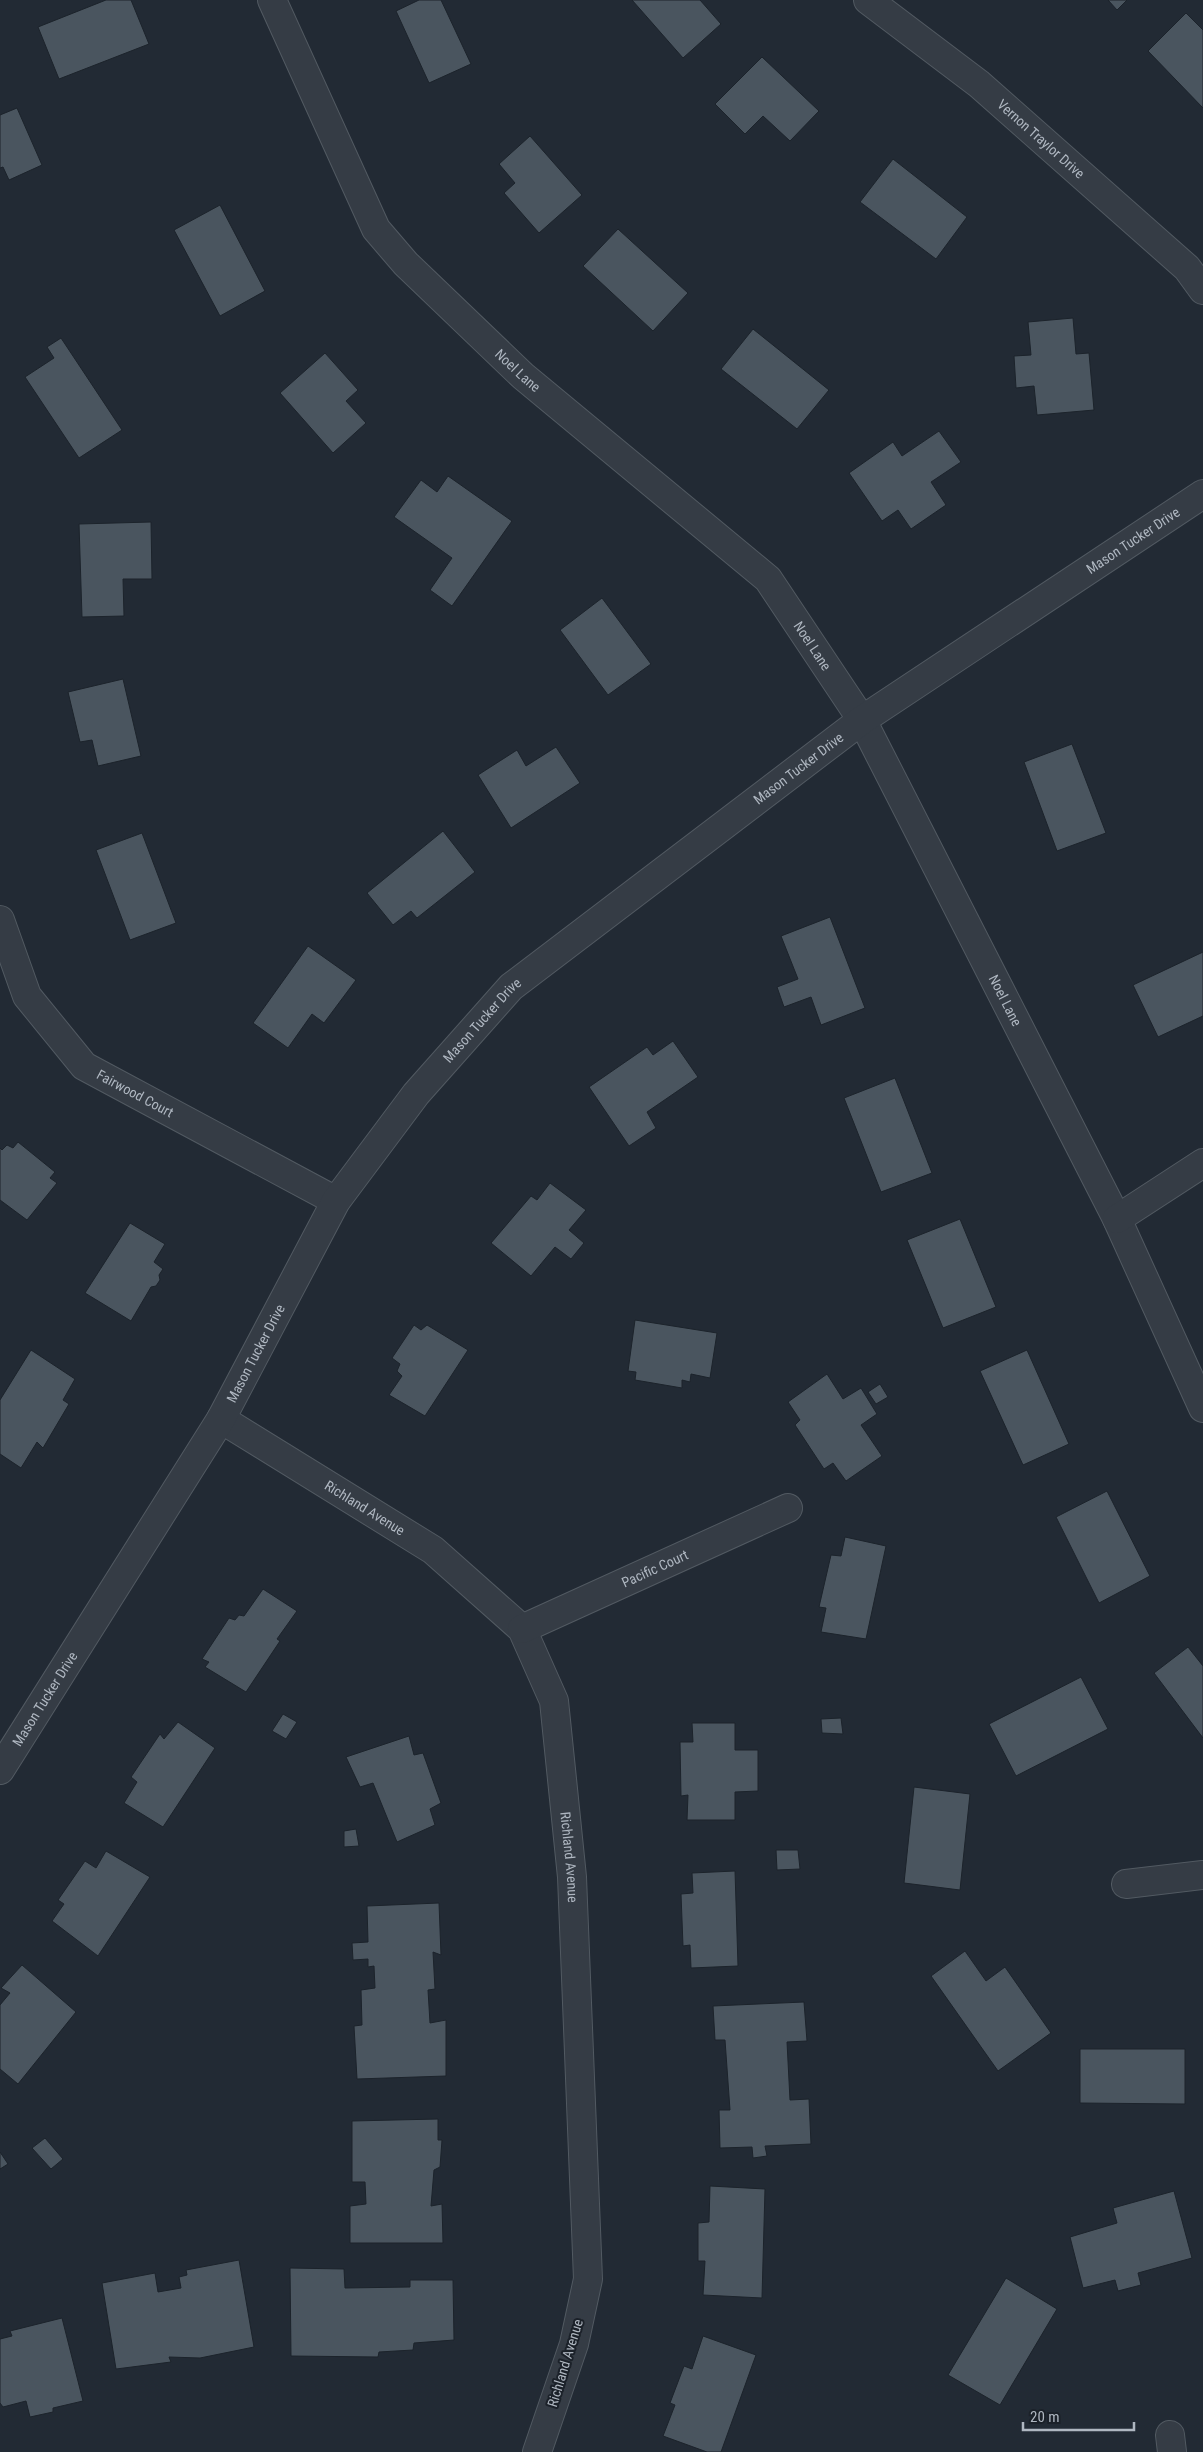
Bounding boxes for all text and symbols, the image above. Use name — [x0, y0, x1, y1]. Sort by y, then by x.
street label: Vernon Traylor Drive — [994, 96, 1088, 182]
street label: Noel Lane — [492, 346, 544, 395]
street label: Mason Tucker Drive — [1083, 504, 1183, 577]
street label: Noel Lane — [790, 618, 835, 674]
street label: Mason Tucker Drive — [750, 729, 847, 808]
street label: Noel Lane — [986, 972, 1025, 1029]
street label: Mason Tucker Drive — [440, 974, 524, 1066]
street label: Fairwood Court — [94, 1066, 176, 1120]
street label: Mason Tucker Drive — [223, 1301, 288, 1405]
street label: Richland Avenue — [322, 1477, 408, 1539]
street label: Pacific Court — [619, 1547, 691, 1591]
street label: Mason Tucker Drive — [9, 1648, 81, 1749]
street label: Richland Avenue — [557, 1811, 581, 1903]
street label: Richland Avenue — [544, 2317, 586, 2409]
scale bar — [1023, 2400, 1134, 2432]
text: 20 m — [1030, 2408, 1060, 2426]

